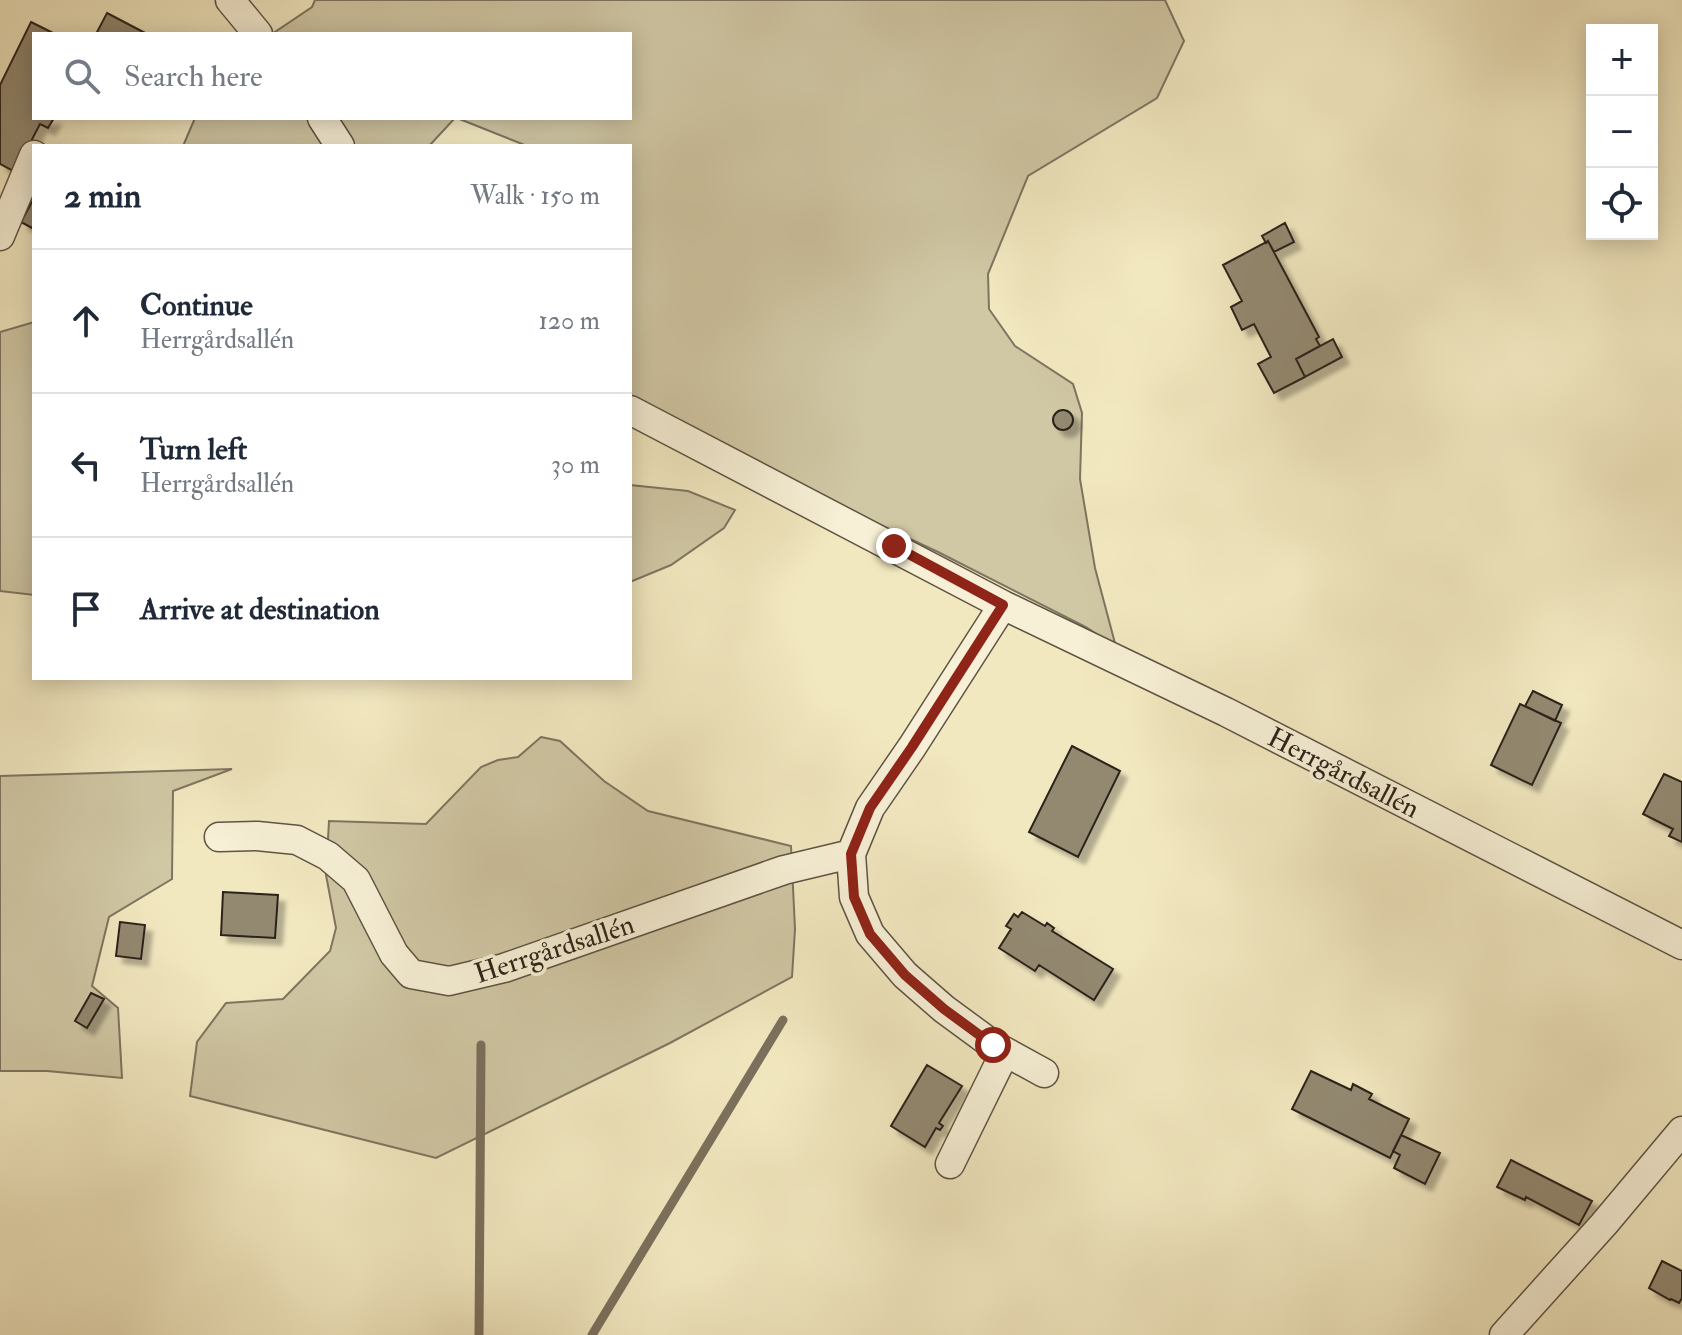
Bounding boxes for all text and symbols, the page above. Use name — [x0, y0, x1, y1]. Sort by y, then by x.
map controls — [1586, 24, 1658, 240]
button: + — [1586, 24, 1658, 96]
search box — [32, 32, 632, 120]
icon: search — [60, 54, 104, 98]
text: Search here — [124, 58, 263, 95]
button: − — [1586, 96, 1658, 168]
button: locate — [1586, 168, 1658, 240]
text: 2 min — [64, 175, 141, 218]
text: Walk · 150 m — [471, 180, 600, 212]
text: Continue — [140, 287, 253, 324]
icon: ahead — [64, 299, 108, 343]
text: 120 m — [539, 305, 600, 337]
text: Herrgårdsallén — [140, 324, 294, 356]
text: Turn left — [140, 431, 247, 468]
icon: left — [64, 443, 108, 487]
text: 30 m — [551, 449, 600, 481]
text: Herrgårdsallén — [140, 468, 294, 500]
route end — [876, 528, 912, 564]
icon: arrive — [64, 587, 108, 631]
text: Arrive at destination — [140, 591, 380, 628]
street label: Herrgårdsallén — [1261, 720, 1425, 827]
street label: Herrgårdsallén — [470, 907, 639, 992]
route start — [975, 1027, 1011, 1063]

